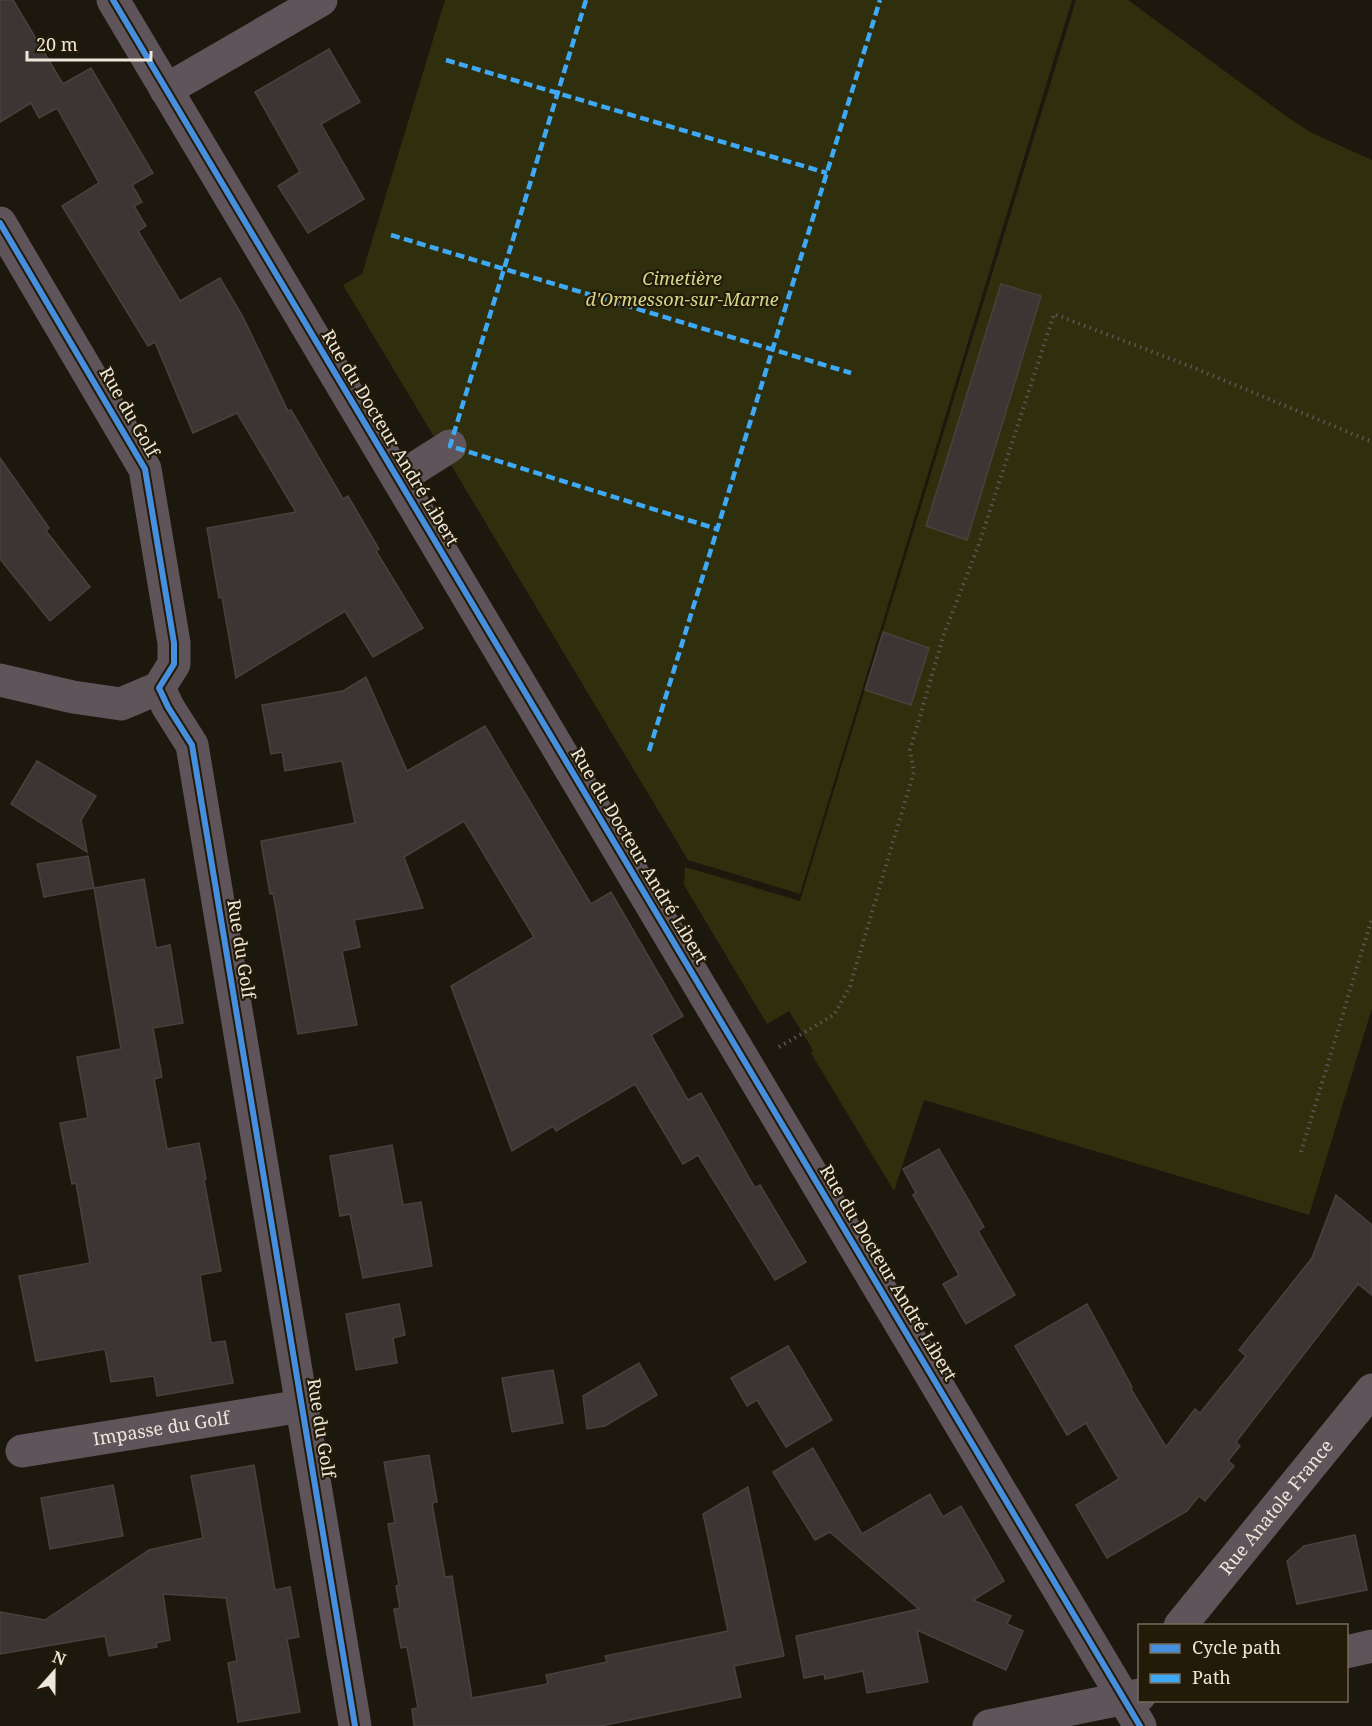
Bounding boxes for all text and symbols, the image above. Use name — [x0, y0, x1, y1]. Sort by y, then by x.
scale bar — [27, 24, 152, 62]
text: 20 m — [36, 32, 78, 56]
park label: Cimetière d'Ormesson-sur-Marne — [585, 266, 779, 311]
street label: Rue du Docteur André Libert — [317, 325, 465, 550]
street label: Rue du Golf — [94, 362, 166, 462]
street label: Rue du Docteur André Libert — [566, 743, 714, 968]
street label: Rue du Golf — [222, 897, 262, 1002]
street label: Rue du Docteur André Libert — [815, 1160, 963, 1385]
street label: Rue du Golf — [302, 1376, 342, 1481]
street label: Impasse du Golf — [91, 1405, 232, 1450]
street label: Rue Anatole France — [1214, 1434, 1338, 1579]
legend — [1138, 1624, 1348, 1702]
text: Cycle path — [1192, 1635, 1281, 1659]
north arrow — [24, 1642, 84, 1702]
text: N — [50, 1645, 70, 1671]
text: Path — [1192, 1665, 1231, 1689]

